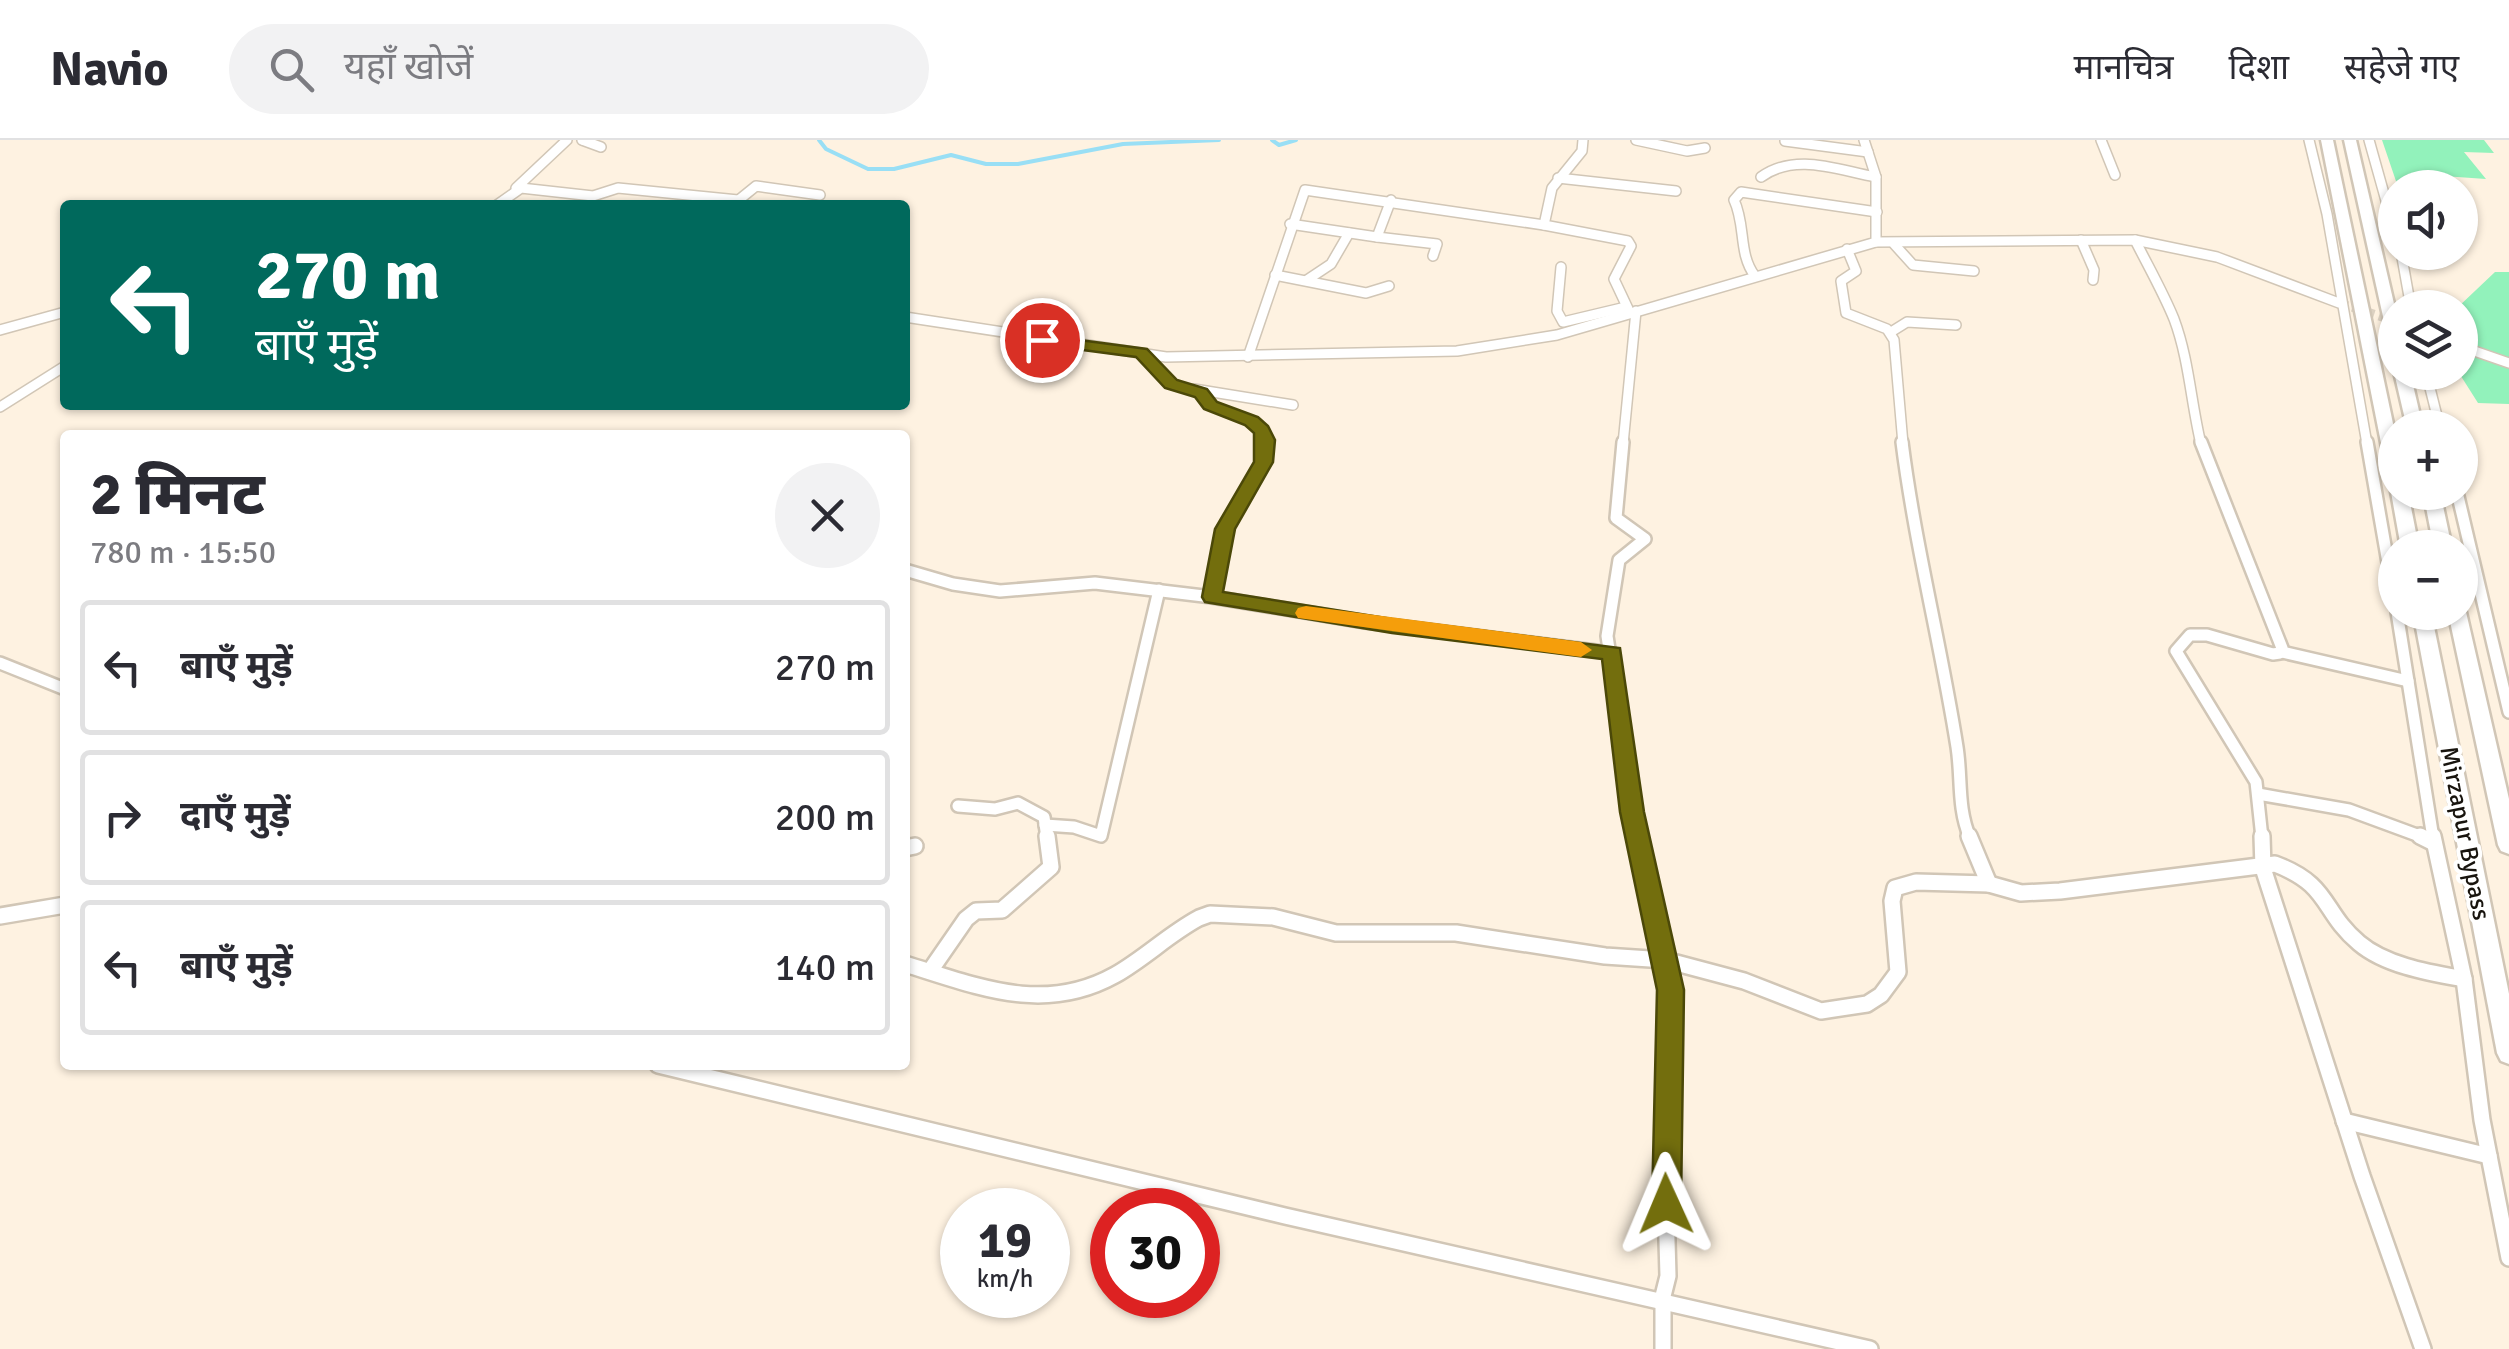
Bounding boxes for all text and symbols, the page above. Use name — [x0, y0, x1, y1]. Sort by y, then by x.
search box — [229, 24, 929, 114]
text: Navio — [50, 40, 169, 99]
icon: search — [264, 42, 319, 97]
text: यहाँ खोजें — [344, 43, 473, 90]
text: मानचित्र — [2073, 46, 2174, 89]
text: दिशा — [2229, 46, 2289, 89]
text: सहेजे गए — [2344, 46, 2459, 89]
map controls — [2378, 170, 2478, 630]
button: sound — [2378, 170, 2478, 270]
text: 270 m — [255, 232, 440, 318]
icon: left — [90, 240, 220, 370]
button: layers — [2378, 290, 2478, 390]
pin — [1000, 298, 1085, 383]
icon: arrive — [1015, 313, 1070, 368]
text: बाएँ मुड़ें — [255, 318, 378, 373]
button: + — [2378, 410, 2478, 510]
text: 2 मिनट — [90, 458, 265, 532]
button: close — [775, 463, 880, 568]
button: − — [2378, 530, 2478, 630]
text: 780 m · 15:50 — [90, 533, 276, 572]
icon: left — [95, 640, 150, 695]
text: बाएँ मुड़ें — [180, 642, 293, 689]
text: 270 m — [775, 644, 875, 691]
street label: Mirzapur Bypass — [2433, 744, 2498, 923]
icon: right — [95, 790, 150, 845]
text: दाएँ मुड़ें — [180, 792, 290, 839]
text: 200 m — [775, 794, 875, 841]
icon: left — [95, 940, 150, 995]
text: बाएँ मुड़ें — [180, 942, 293, 989]
text: 140 m — [775, 944, 875, 991]
position arrow — [1614, 1152, 1718, 1256]
speed limit sign: 30 — [1090, 1188, 1220, 1318]
text: 19 — [978, 1210, 1032, 1272]
text: km/h — [977, 1263, 1033, 1294]

